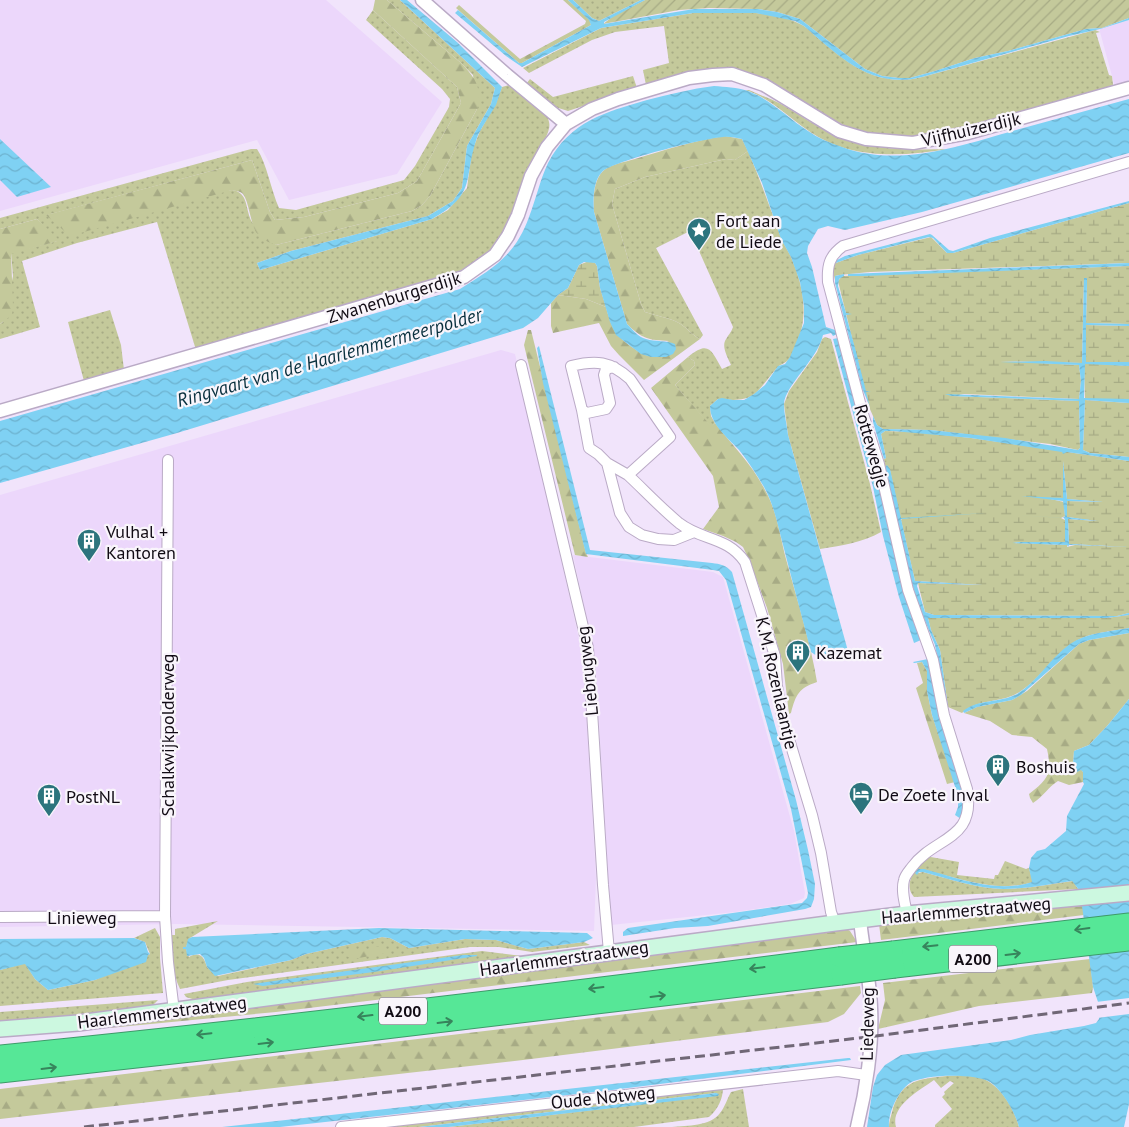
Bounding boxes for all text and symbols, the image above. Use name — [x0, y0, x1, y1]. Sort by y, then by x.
street label: Vijfhuizerdijk — [918, 106, 1023, 152]
place label: Fort aan de Liede — [716, 209, 782, 253]
place icon: Fort aan de Liede — [686, 217, 712, 251]
street label: Zwanenburgerdijk — [324, 266, 464, 328]
water label: Ringvaart van de Haarlemmermeerpolder — [174, 301, 486, 412]
street label: Rottewegje — [849, 401, 895, 491]
place label: Vulhal + Kantoren — [105, 520, 176, 564]
building icon: Vulhal + Kantoren — [76, 528, 102, 562]
street label: K.M. Rozenlaantje — [751, 614, 803, 752]
street label: Liebrugweg — [571, 625, 603, 717]
building icon: Kazemat — [785, 639, 811, 673]
place label: Kazemat — [816, 641, 882, 664]
street label: Schalkwijkpolderweg — [156, 653, 179, 817]
building icon: Boshuis — [985, 753, 1011, 787]
place label: Boshuis — [1016, 755, 1076, 778]
hotel icon: De Zoete Inval — [848, 781, 874, 815]
building icon: PostNL — [36, 783, 62, 817]
place label: De Zoete Inval — [878, 783, 990, 806]
place label: PostNL — [66, 785, 120, 808]
street label: Haarlemmerstraatweg — [880, 891, 1052, 929]
street label: Linieweg — [47, 906, 117, 929]
one-way arrow — [1074, 924, 1090, 934]
street label: Haarlemmerstraatweg — [478, 935, 650, 981]
one-way arrow — [923, 942, 939, 951]
road number: A200 — [949, 946, 997, 972]
one-way arrow — [1005, 949, 1021, 959]
one-way arrow — [750, 963, 766, 973]
one-way arrow — [588, 983, 604, 993]
street label: Liedeweg — [855, 987, 879, 1061]
street label: Haarlemmerstraatweg — [76, 990, 248, 1034]
one-way arrow — [650, 991, 666, 1001]
road number: A200 — [379, 998, 427, 1024]
one-way arrow — [358, 1011, 374, 1021]
one-way arrow — [437, 1017, 453, 1027]
one-way arrow — [196, 1029, 212, 1039]
one-way arrow — [258, 1038, 274, 1048]
one-way arrow — [40, 1063, 56, 1073]
street label: Oude Notweg — [550, 1080, 656, 1114]

